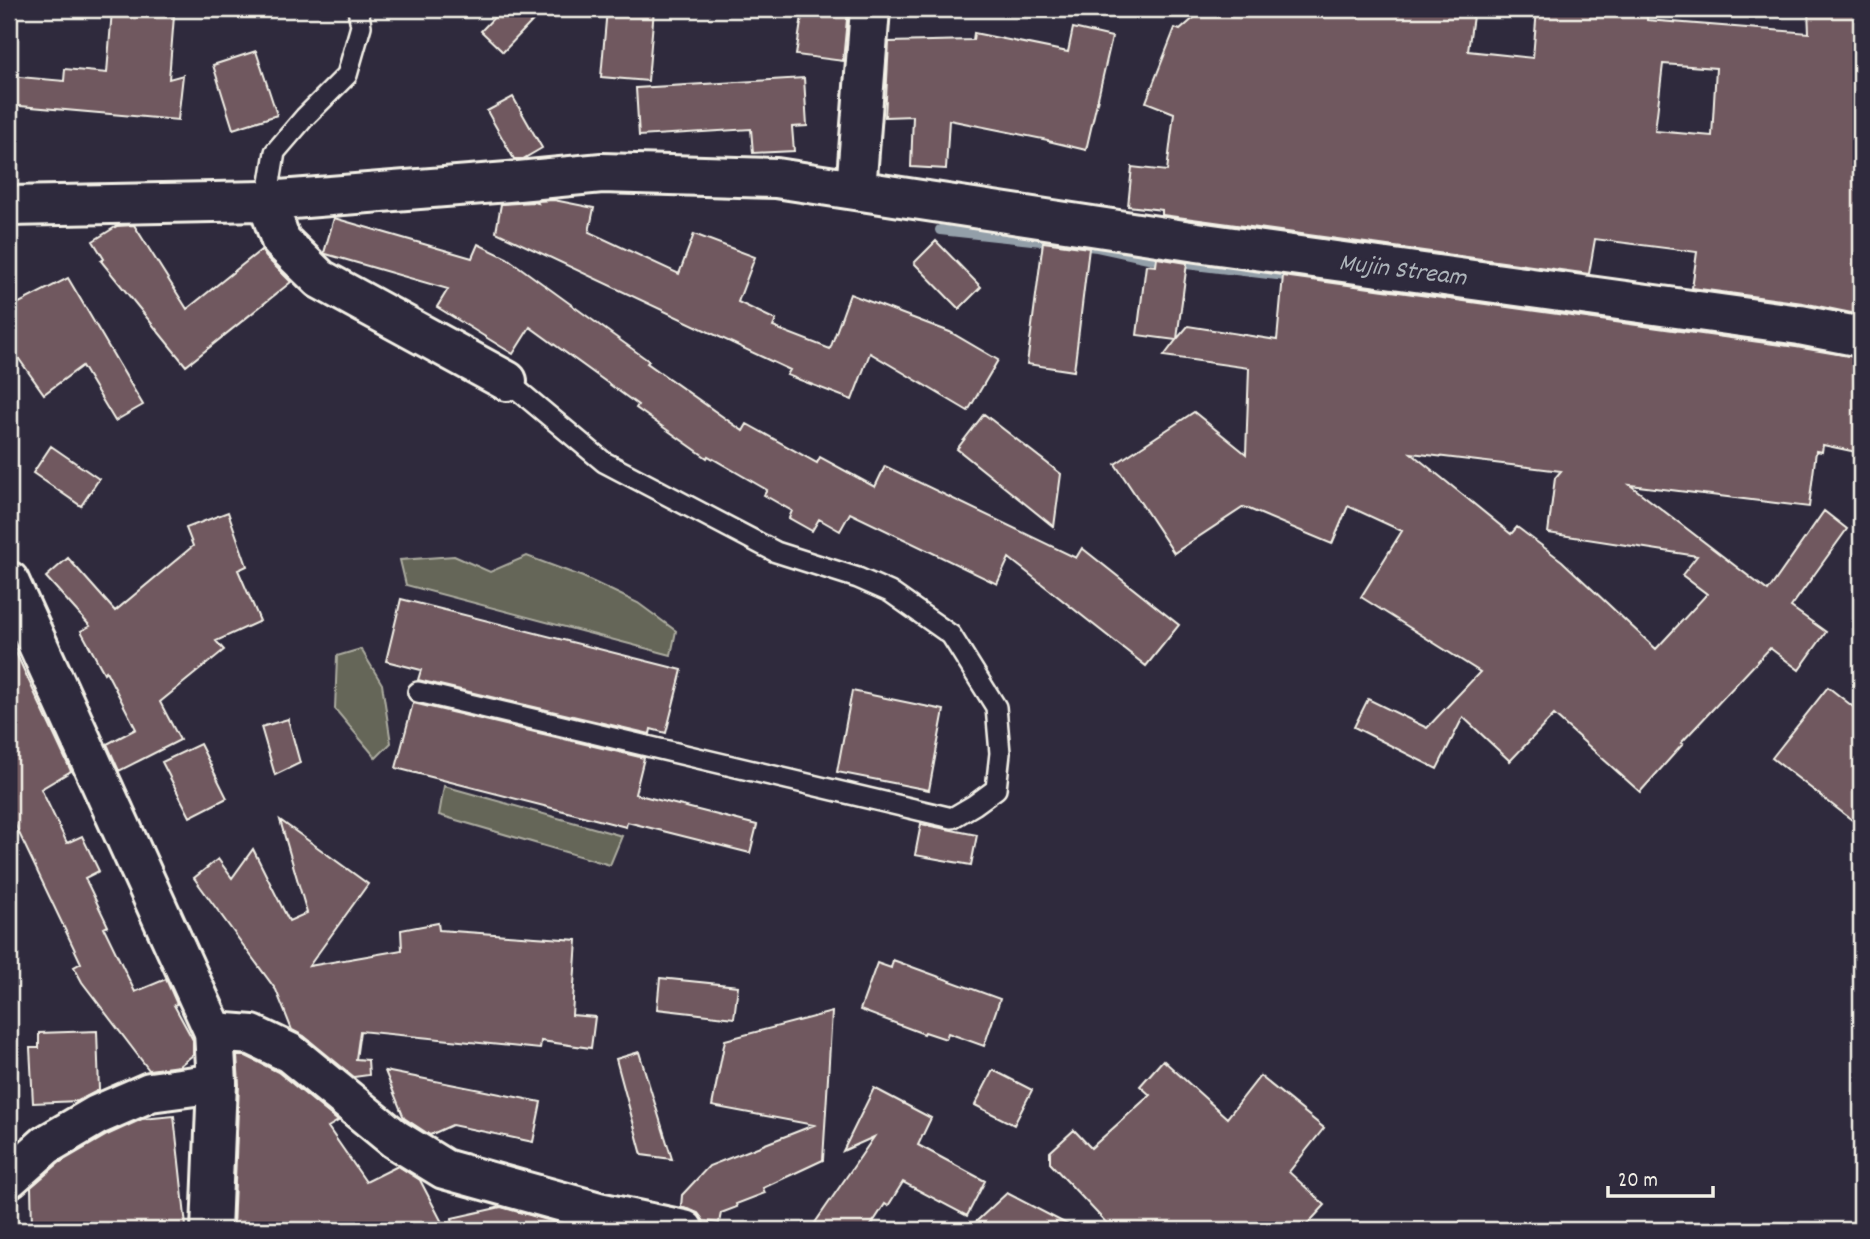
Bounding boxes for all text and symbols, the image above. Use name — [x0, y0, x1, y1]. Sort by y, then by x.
water label: Mujin Stream — [1337, 245, 1470, 298]
scale bar — [1608, 1155, 1713, 1199]
text: 20 m — [1618, 1167, 1658, 1197]

